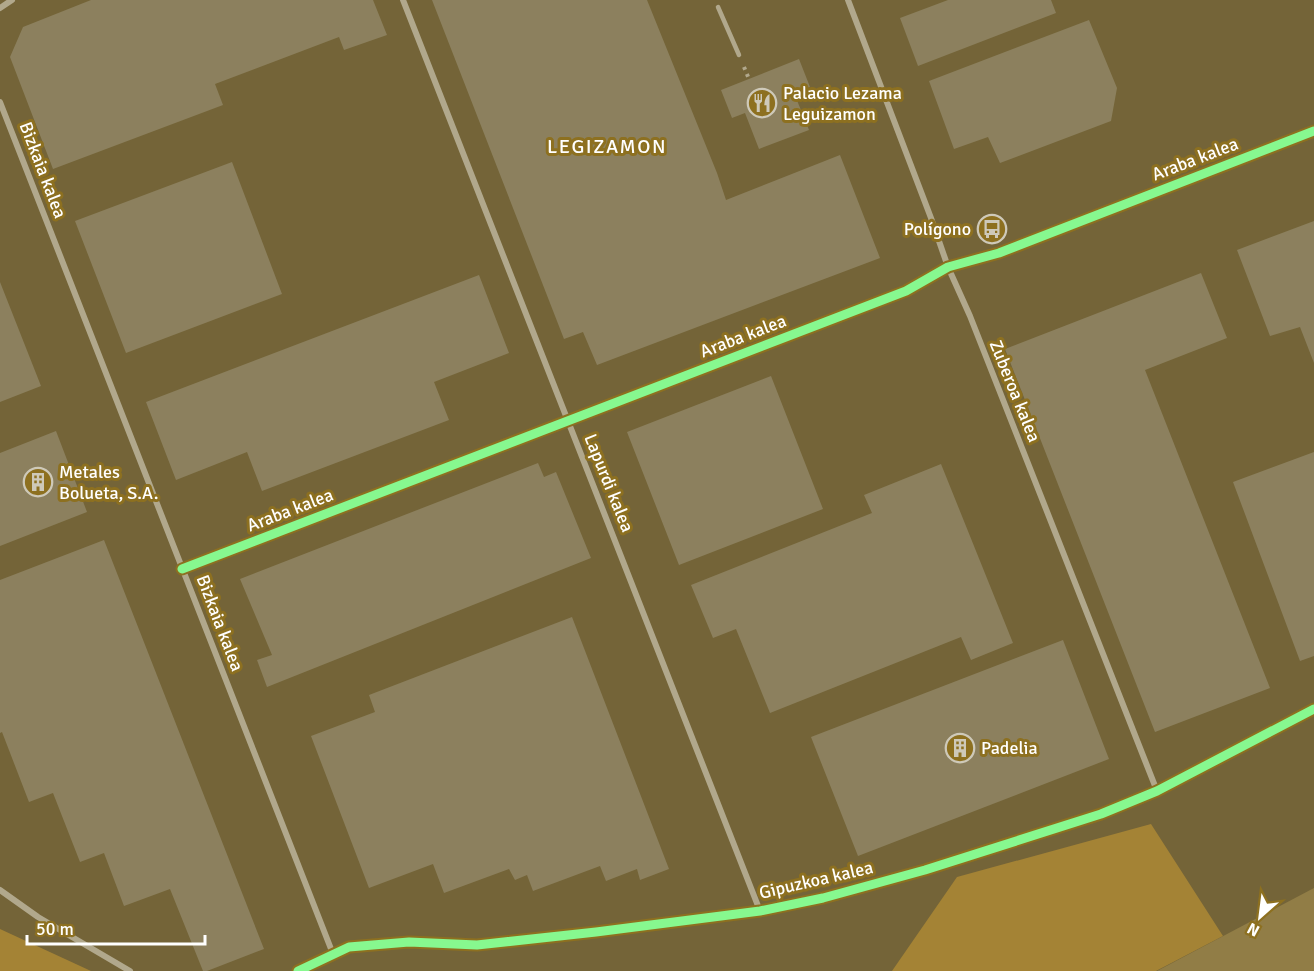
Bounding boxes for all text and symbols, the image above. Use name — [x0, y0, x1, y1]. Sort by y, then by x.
place label: Palacio Lezama Leguizamon — [783, 82, 902, 125]
restaurant icon: Palacio Lezama Leguizamon — [746, 87, 778, 119]
street label: Bizkaia kalea — [15, 119, 71, 221]
street label: Araba kalea — [1149, 132, 1241, 186]
district label: LEGIZAMON — [547, 134, 667, 159]
bus stop icon: Polígono — [976, 213, 1008, 245]
place label: Polígono — [904, 218, 971, 240]
street label: Araba kalea — [697, 309, 789, 363]
street label: Zuberoa kalea — [985, 337, 1045, 445]
street label: Lapurdi kalea — [579, 431, 639, 535]
place label: Metales Bolueta, S.A. — [59, 461, 159, 504]
building icon: Metales Bolueta, S.A. — [22, 466, 54, 498]
street label: Araba kalea — [244, 483, 336, 537]
street label: Bizkaia kalea — [192, 572, 248, 674]
building icon: Padelia — [944, 732, 976, 764]
place label: Padelia — [981, 737, 1038, 759]
street label: Gipuzkoa kalea — [757, 856, 875, 904]
north arrow — [1230, 887, 1290, 947]
scale bar — [27, 908, 206, 946]
text: 50 m — [36, 918, 74, 940]
text: N — [1244, 918, 1263, 941]

